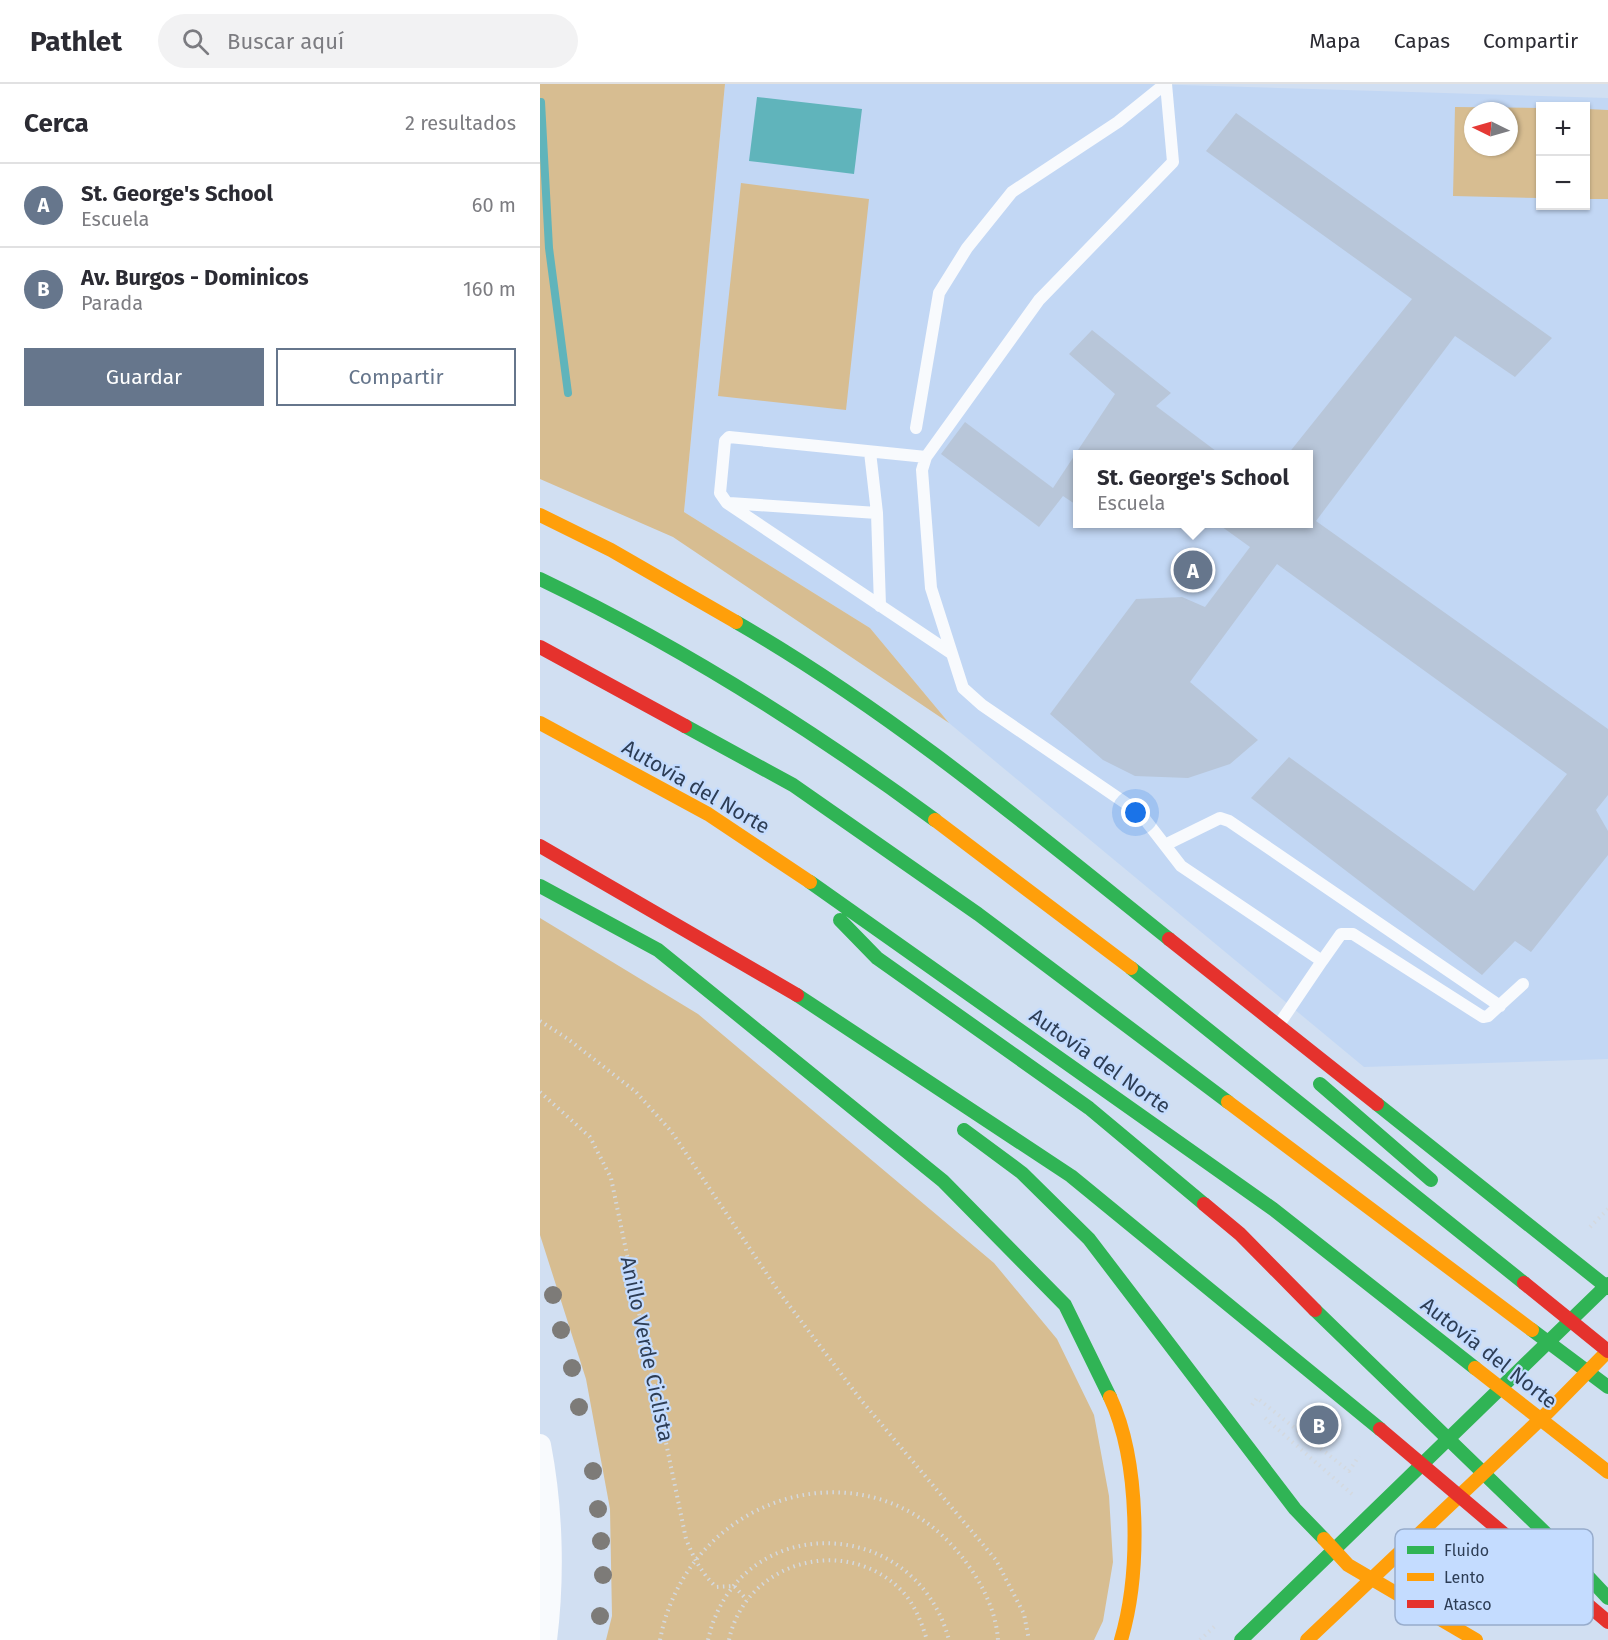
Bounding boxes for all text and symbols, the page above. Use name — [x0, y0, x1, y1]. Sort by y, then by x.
search box — [158, 14, 578, 68]
text: Pathlet — [30, 25, 122, 58]
icon: search — [179, 25, 212, 58]
text: Buscar aquí — [227, 28, 344, 55]
text: Mapa — [1309, 28, 1361, 54]
text: Capas — [1394, 28, 1450, 54]
text: Compartir — [1483, 28, 1578, 54]
north arrow — [1464, 102, 1518, 156]
map controls — [1536, 102, 1590, 210]
button: + — [1536, 102, 1590, 156]
text: Cerca — [24, 108, 89, 139]
text: 2 resultados — [405, 111, 516, 135]
button: − — [1536, 156, 1590, 210]
text: St. George's School — [81, 180, 273, 207]
text: A — [38, 193, 49, 217]
text: 60 m — [472, 193, 516, 217]
text: Escuela — [81, 207, 149, 231]
text: Av. Burgos - Dominicos — [81, 264, 309, 291]
text: B — [37, 277, 50, 301]
text: 160 m — [463, 277, 516, 301]
text: Parada — [81, 291, 143, 315]
button: Guardar — [24, 348, 264, 406]
button: Compartir — [276, 348, 516, 406]
popup — [1073, 450, 1313, 528]
text: St. George's School — [1097, 464, 1289, 491]
text: Escuela — [1097, 491, 1166, 515]
pin: A — [1174, 548, 1212, 592]
street label: Autovía del Norte — [618, 734, 774, 840]
your location — [1121, 798, 1150, 827]
street label: Autovía del Norte — [1025, 1003, 1175, 1119]
street label: Anillo Verde Ciclista — [615, 1254, 679, 1444]
street label: Autovía del Norte — [1416, 1292, 1562, 1414]
pin: B — [1300, 1402, 1338, 1448]
legend — [1395, 1529, 1593, 1625]
text: Fluido — [1444, 1541, 1489, 1560]
text: Lento — [1444, 1568, 1485, 1587]
text: Atasco — [1444, 1595, 1492, 1614]

